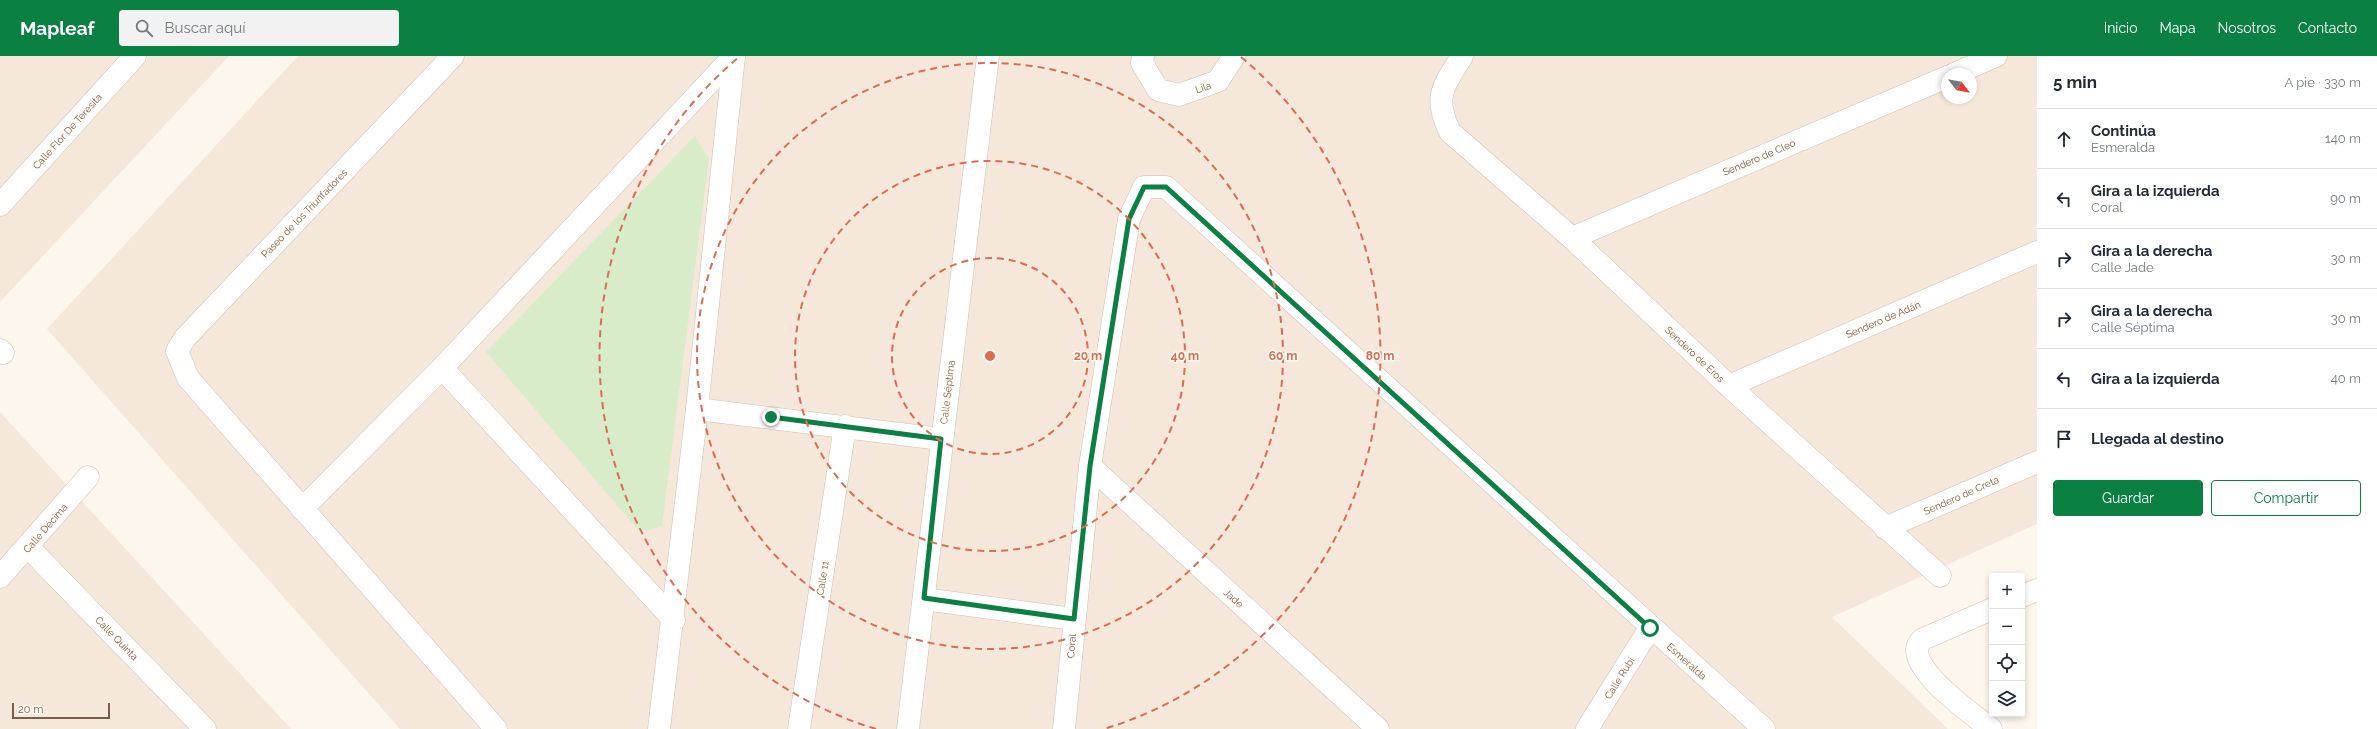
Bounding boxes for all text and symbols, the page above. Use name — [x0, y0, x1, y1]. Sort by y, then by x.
search box — [119, 10, 399, 46]
text: Mapleaf — [20, 17, 95, 39]
icon: search — [133, 17, 155, 39]
text: Buscar aquí — [165, 19, 245, 37]
text: Inicio — [2104, 20, 2137, 36]
text: Mapa — [2159, 20, 2196, 36]
text: Nosotros — [2218, 20, 2276, 36]
text: Contacto — [2298, 20, 2357, 36]
north arrow — [1941, 68, 1977, 104]
text: 5 min — [2053, 72, 2097, 92]
text: A pie · 330 m — [2285, 75, 2361, 90]
street label: Lila — [1194, 80, 1213, 95]
street label: Calle Flor De Teresita — [31, 91, 104, 171]
text: Continúa — [2091, 122, 2156, 140]
icon: ahead — [2053, 128, 2075, 150]
text: 140 m — [2325, 131, 2361, 146]
street label: Sendero de Cleo — [1721, 137, 1797, 178]
text: Esmeralda — [2091, 140, 2155, 155]
street label: Paseo de los Triunfadores — [259, 167, 350, 260]
text: Gira a la izquierda — [2091, 182, 2220, 200]
icon: left — [2053, 188, 2075, 210]
text: 90 m — [2330, 191, 2361, 206]
text: Coral — [2091, 200, 2123, 215]
text: Gira a la derecha — [2091, 242, 2212, 260]
icon: right — [2053, 248, 2075, 270]
text: 30 m — [2331, 251, 2361, 266]
text: Calle Jade — [2091, 260, 2154, 275]
street label: Sendero de Adán — [1844, 299, 1922, 340]
text: Gira a la derecha — [2091, 302, 2212, 320]
icon: right — [2053, 308, 2075, 330]
text: 30 m — [2331, 311, 2361, 326]
text: Calle Séptima — [2091, 320, 2175, 335]
street label: Sendero de Eros — [1663, 324, 1727, 385]
centre of rings — [983, 349, 997, 363]
text: 20 m — [1074, 349, 1102, 363]
text: 40 m — [1171, 349, 1199, 363]
text: 60 m — [1269, 349, 1297, 363]
text: 80 m — [1366, 349, 1394, 363]
street label: Calle Séptima — [938, 359, 957, 425]
icon: left — [2053, 368, 2075, 390]
text: Gira a la izquierda — [2091, 370, 2220, 388]
text: 40 m — [2331, 371, 2361, 386]
route end — [762, 408, 780, 426]
icon: arrive — [2053, 428, 2075, 450]
text: Llegada al destino — [2091, 430, 2224, 448]
street label: Sendero de Creta — [1922, 474, 2001, 517]
button: Guardar — [2053, 480, 2203, 516]
button: Compartir — [2211, 480, 2361, 516]
street label: Calle Décima — [21, 502, 70, 555]
street label: Calle 11 — [814, 559, 831, 596]
map controls — [1989, 573, 2025, 717]
button: + — [1989, 573, 2025, 609]
street label: Jade — [1222, 587, 1246, 610]
button: − — [1989, 609, 2025, 645]
street label: Calle Quinta — [93, 614, 140, 662]
route start — [1641, 619, 1659, 637]
street label: Coral — [1065, 633, 1078, 659]
street label: Esmeralda — [1665, 641, 1709, 682]
button: locate — [1989, 645, 2025, 681]
street label: Calle Rubí — [1602, 655, 1637, 701]
button: layers — [1989, 681, 2025, 717]
scale bar — [12, 701, 110, 720]
text: 20 m — [18, 703, 43, 716]

